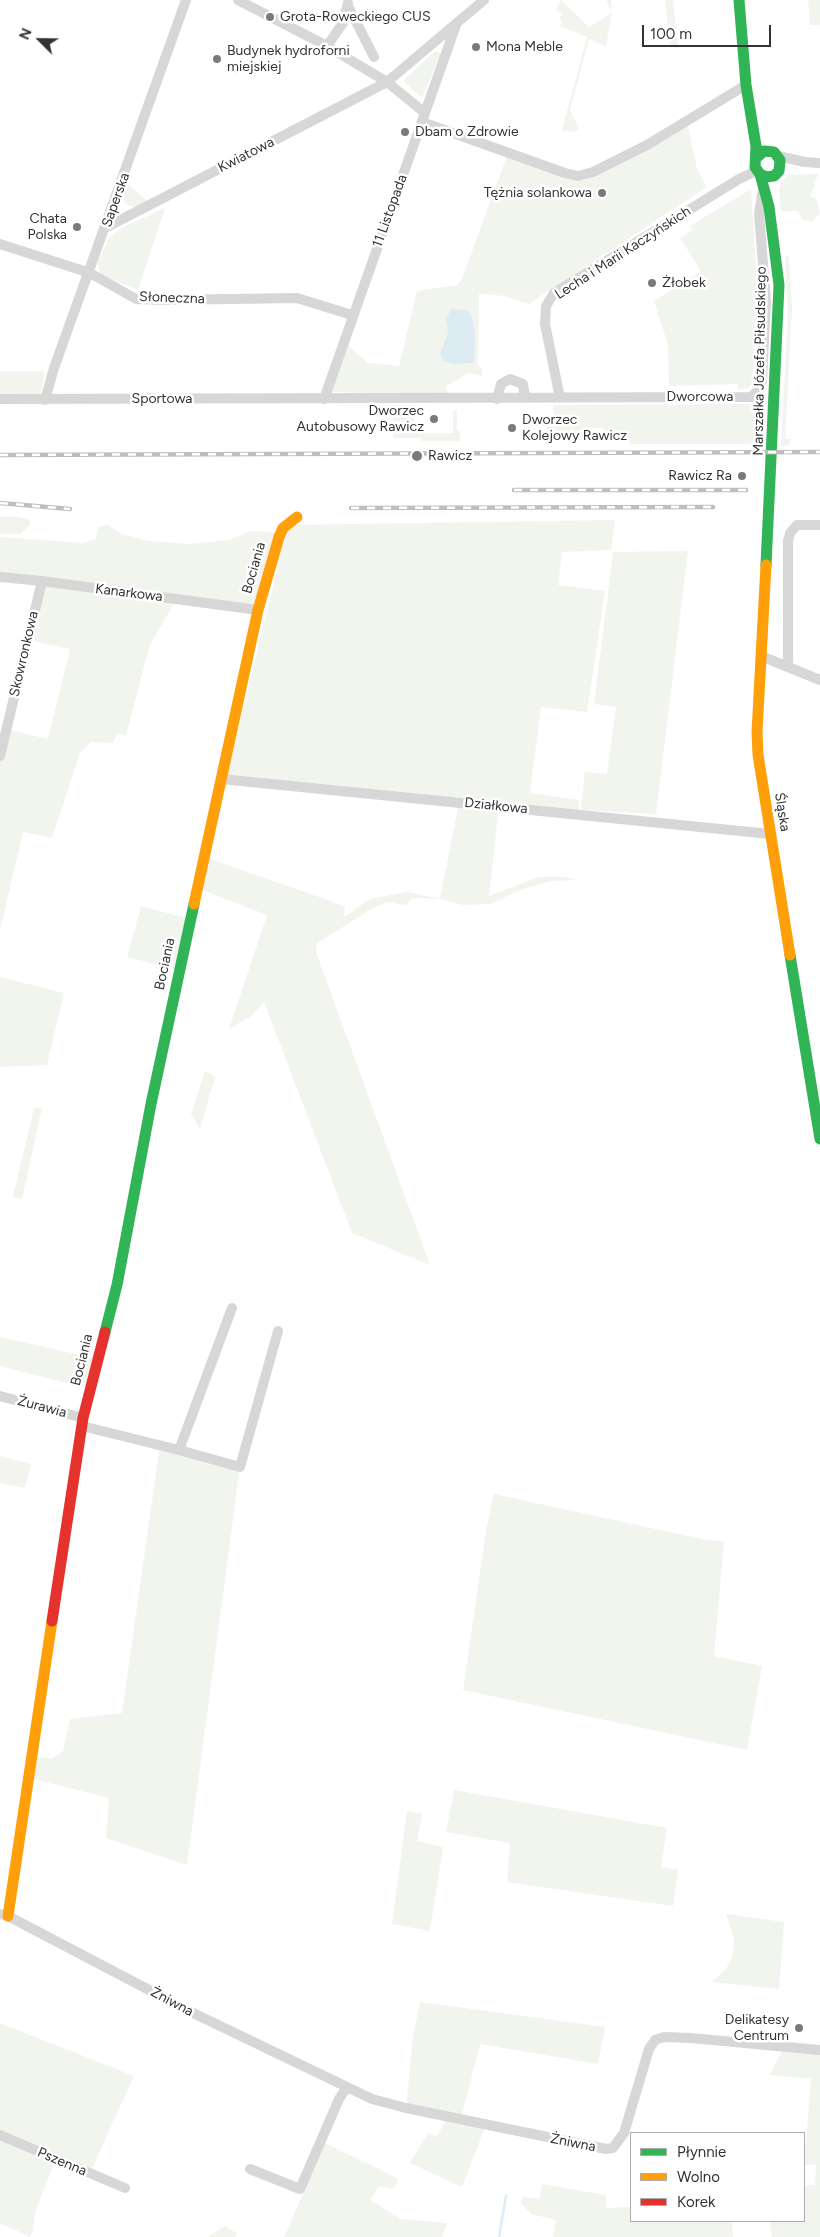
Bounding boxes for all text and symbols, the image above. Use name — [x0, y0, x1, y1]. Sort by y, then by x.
place label: Grota-Roweckiego CUS — [280, 9, 431, 25]
marker: Grota-Roweckiego CUS — [264, 11, 276, 23]
north arrow — [15, 15, 65, 65]
scale bar — [645, 15, 774, 47]
text: 100 m — [650, 25, 692, 43]
text: N — [16, 26, 36, 42]
place label: Mona Meble — [486, 39, 563, 55]
marker: Mona Meble — [470, 41, 482, 53]
place label: Budynek hydroforni miejskiej — [227, 43, 350, 75]
marker: Budynek hydroforni miejskiej — [211, 53, 223, 65]
place label: Dbam o Zdrowie — [415, 124, 519, 140]
marker: Dbam o Zdrowie — [399, 126, 411, 138]
street label: Kwiatowa — [215, 134, 277, 176]
street label: Saperska — [98, 170, 134, 230]
street label: 11 Listopada — [369, 172, 411, 250]
place label: Tężnia solankowa — [484, 185, 592, 201]
marker: Tężnia solankowa — [596, 187, 608, 199]
street label: Lecha i Marii Kaczyńskich — [552, 203, 694, 303]
place label: Chata Polska — [28, 211, 67, 243]
marker: Chata Polska — [71, 221, 83, 233]
street label: Marszałka Józefa Piłsudskiego — [750, 266, 770, 456]
place label: Żłobek — [662, 275, 706, 291]
marker: Żłobek — [646, 277, 658, 289]
street label: Słoneczna — [139, 288, 205, 308]
street label: Dworcowa — [667, 389, 733, 405]
street label: Sportowa — [132, 391, 192, 407]
place label: Dworzec Autobusowy Rawicz — [297, 403, 424, 436]
place label: Dworzec Kolejowy Rawicz — [522, 412, 627, 444]
marker: Dworzec Autobusowy Rawicz — [428, 413, 440, 425]
marker: Dworzec Kolejowy Rawicz — [506, 422, 518, 434]
place label: Rawicz — [428, 448, 472, 464]
marker: Rawicz — [410, 449, 424, 463]
place label: Rawicz Ra — [668, 468, 732, 484]
marker: Rawicz Ra — [736, 470, 748, 482]
street label: Bociania — [239, 540, 269, 596]
street label: Kanarkowa — [94, 581, 164, 605]
street label: Skowronkowa — [6, 610, 42, 698]
street label: Śląska — [771, 791, 793, 833]
street label: Działkowa — [464, 794, 528, 818]
street label: Bociania — [151, 936, 179, 992]
street label: Bociania — [67, 1332, 97, 1388]
street label: Żurawia — [16, 1392, 68, 1422]
street label: Żniwna — [148, 1984, 196, 2020]
place label: Delikatesy Centrum — [725, 2012, 789, 2044]
marker: Delikatesy Centrum — [793, 2022, 805, 2034]
street label: Żniwna — [549, 2130, 597, 2156]
legend — [630, 2132, 805, 2222]
text: Płynnie — [677, 2143, 726, 2161]
street label: Pszenna — [35, 2144, 89, 2180]
text: Wolno — [677, 2168, 720, 2186]
text: Korek — [677, 2193, 715, 2211]

